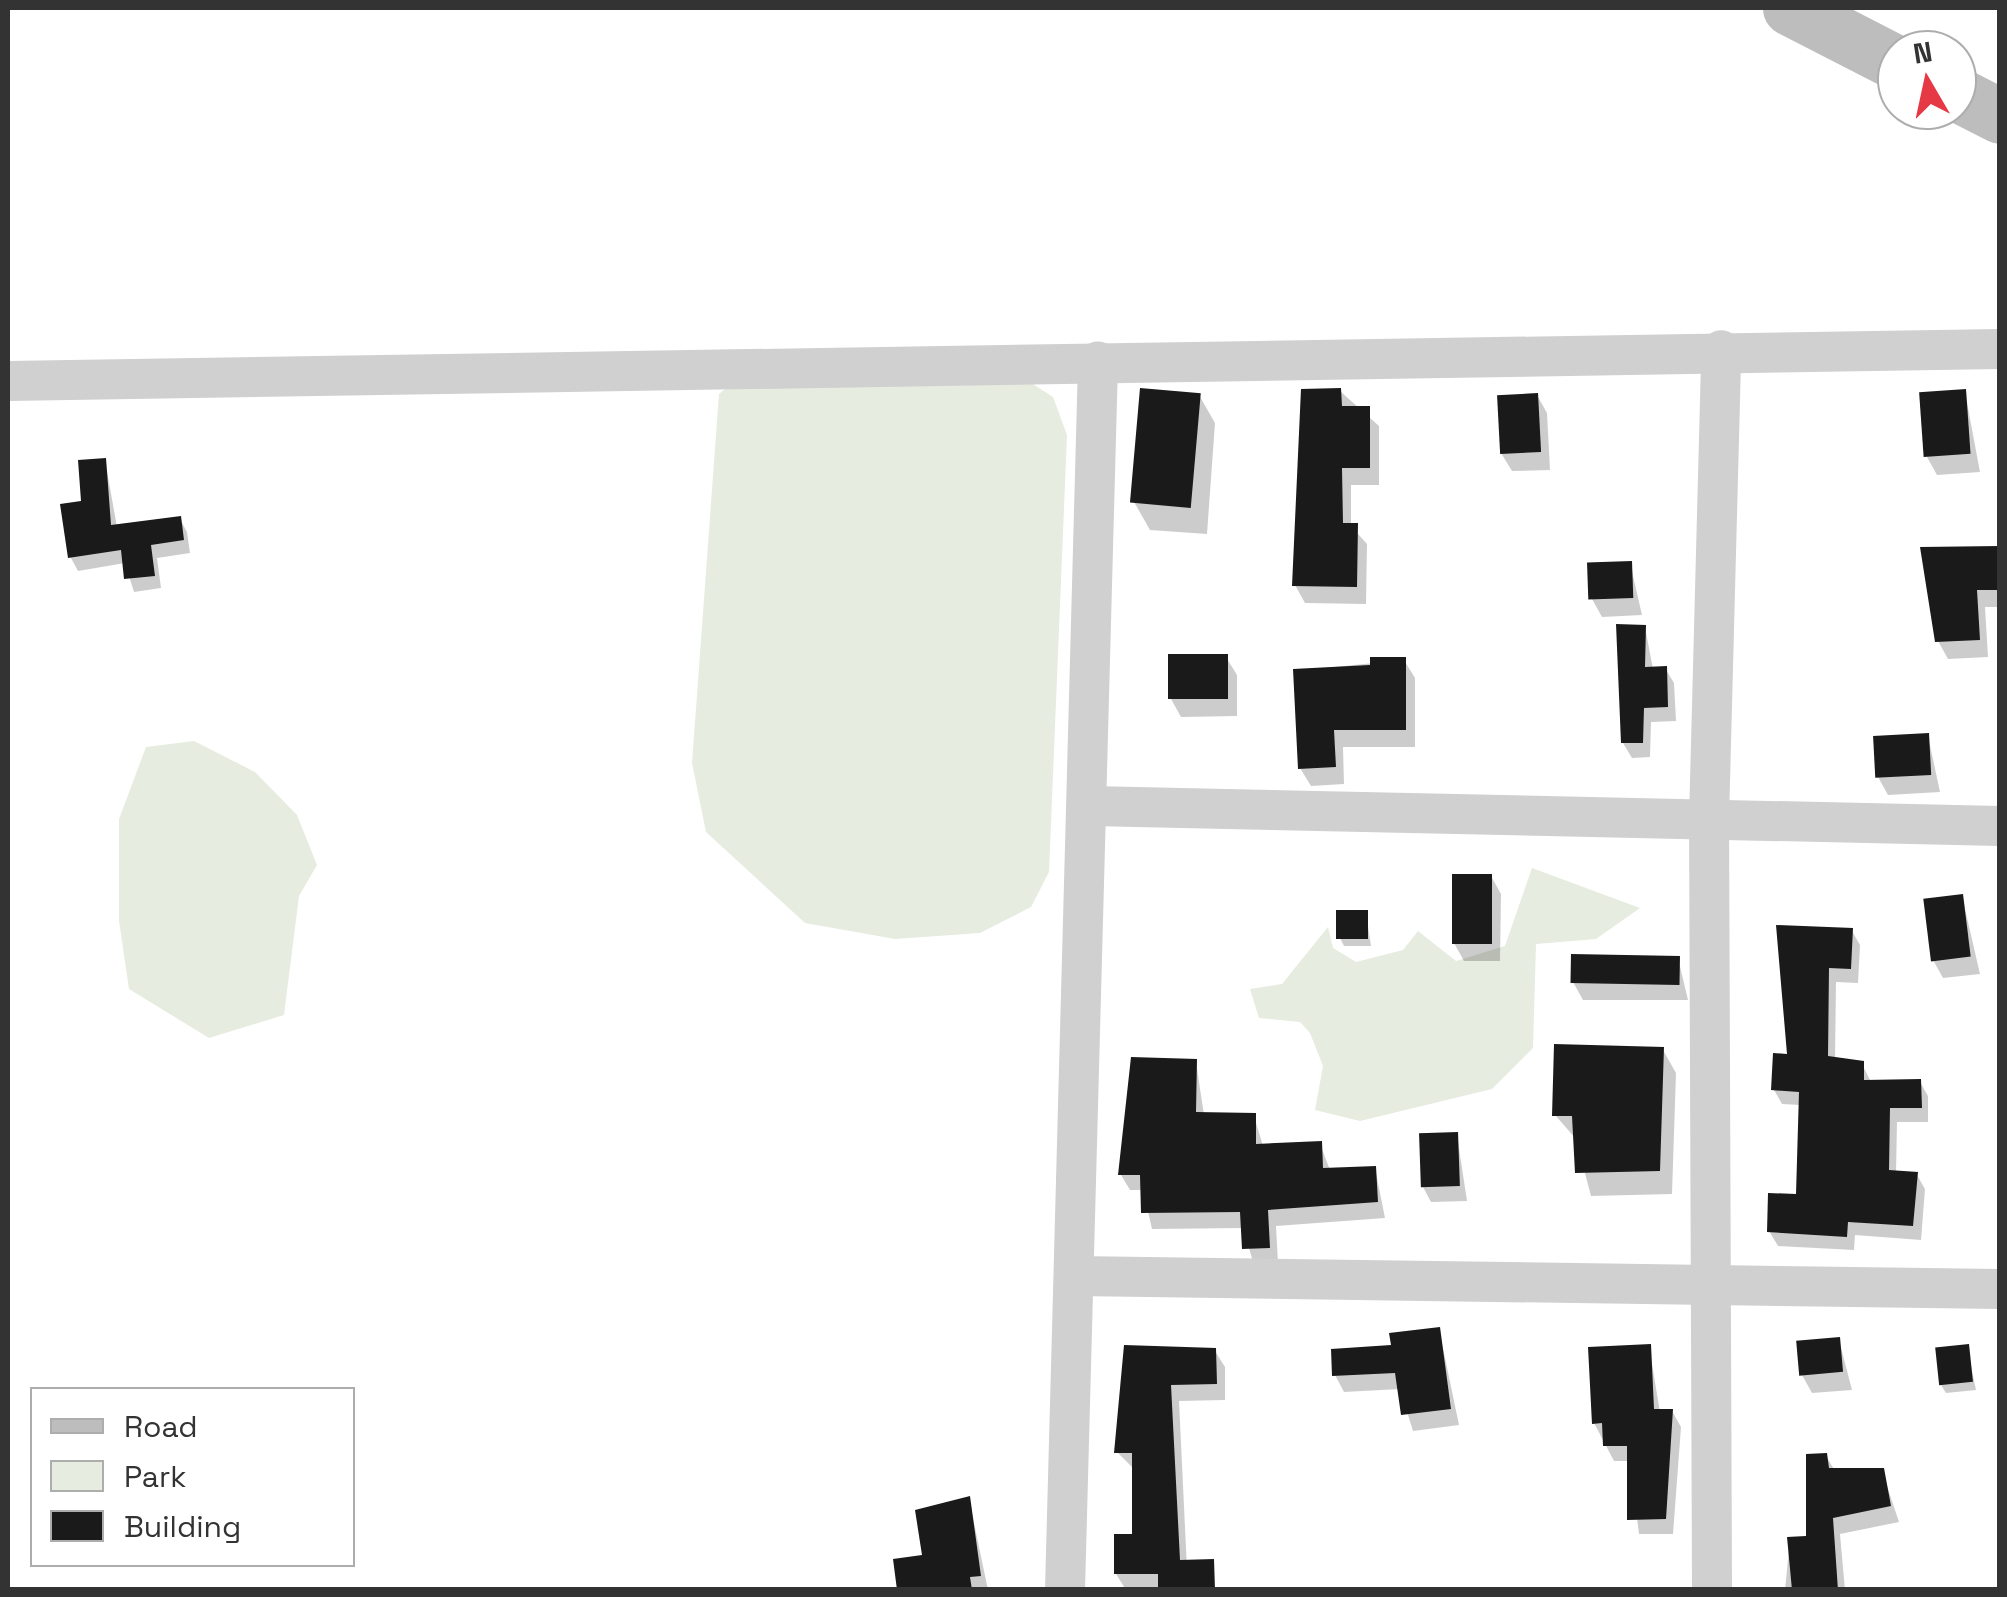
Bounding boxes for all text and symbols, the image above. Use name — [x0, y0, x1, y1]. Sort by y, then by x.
north arrow — [1877, 30, 1977, 130]
text: N — [1911, 33, 1935, 72]
legend — [30, 1387, 355, 1567]
text: Road — [124, 1407, 198, 1446]
text: Park — [124, 1457, 186, 1496]
text: Building — [124, 1507, 241, 1546]

